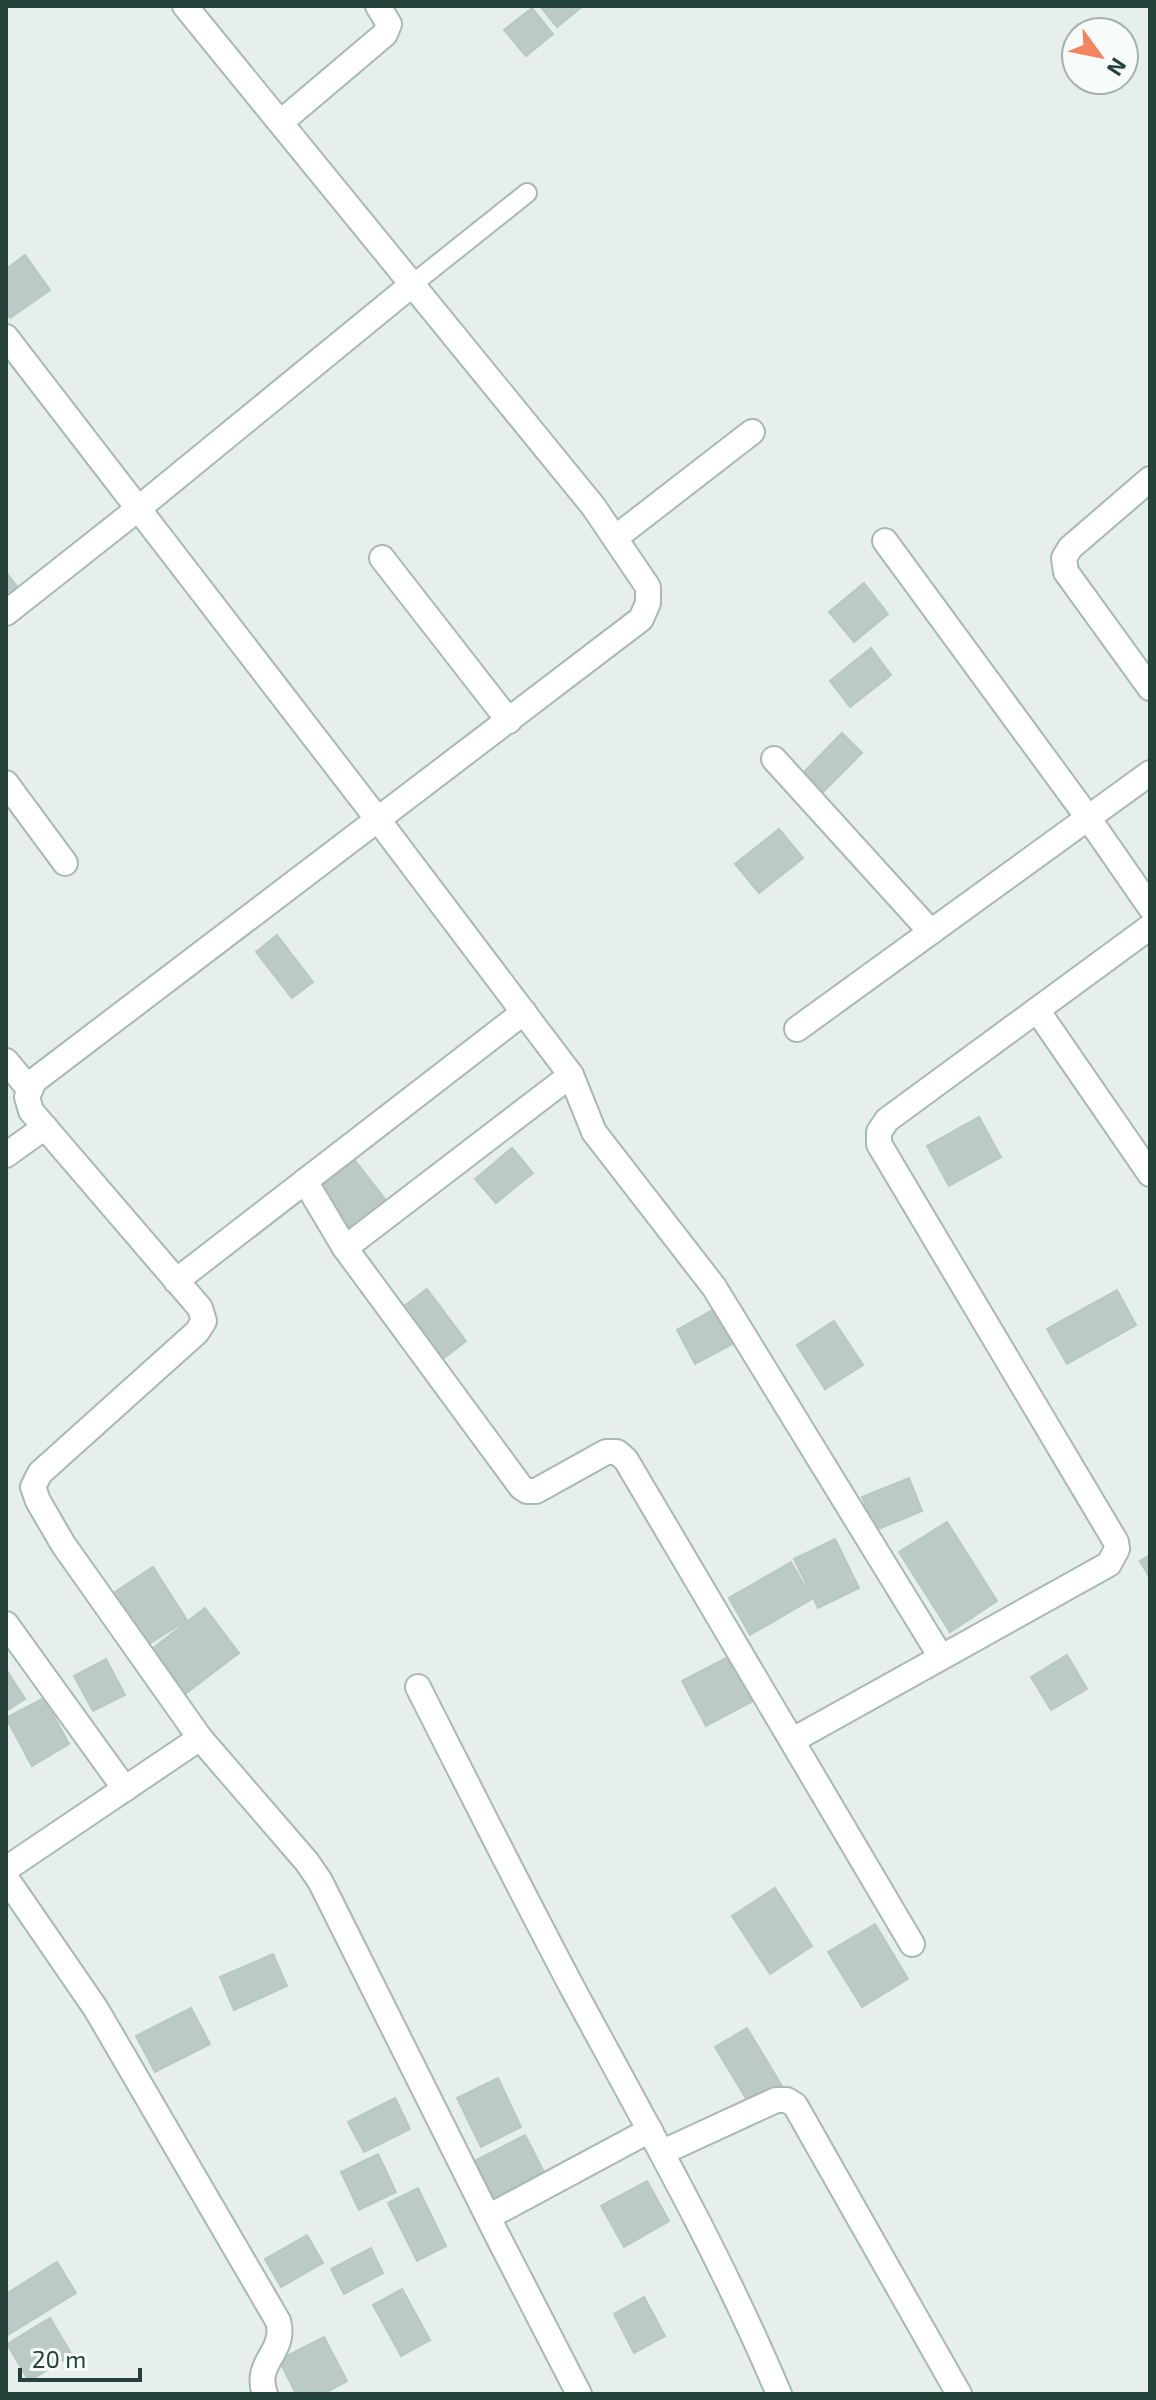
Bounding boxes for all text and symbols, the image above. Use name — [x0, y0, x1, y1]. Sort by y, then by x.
north arrow — [1060, 16, 1140, 96]
text: N — [1102, 54, 1133, 81]
scale bar — [20, 2332, 140, 2382]
text: 20 m — [32, 2344, 86, 2373]

